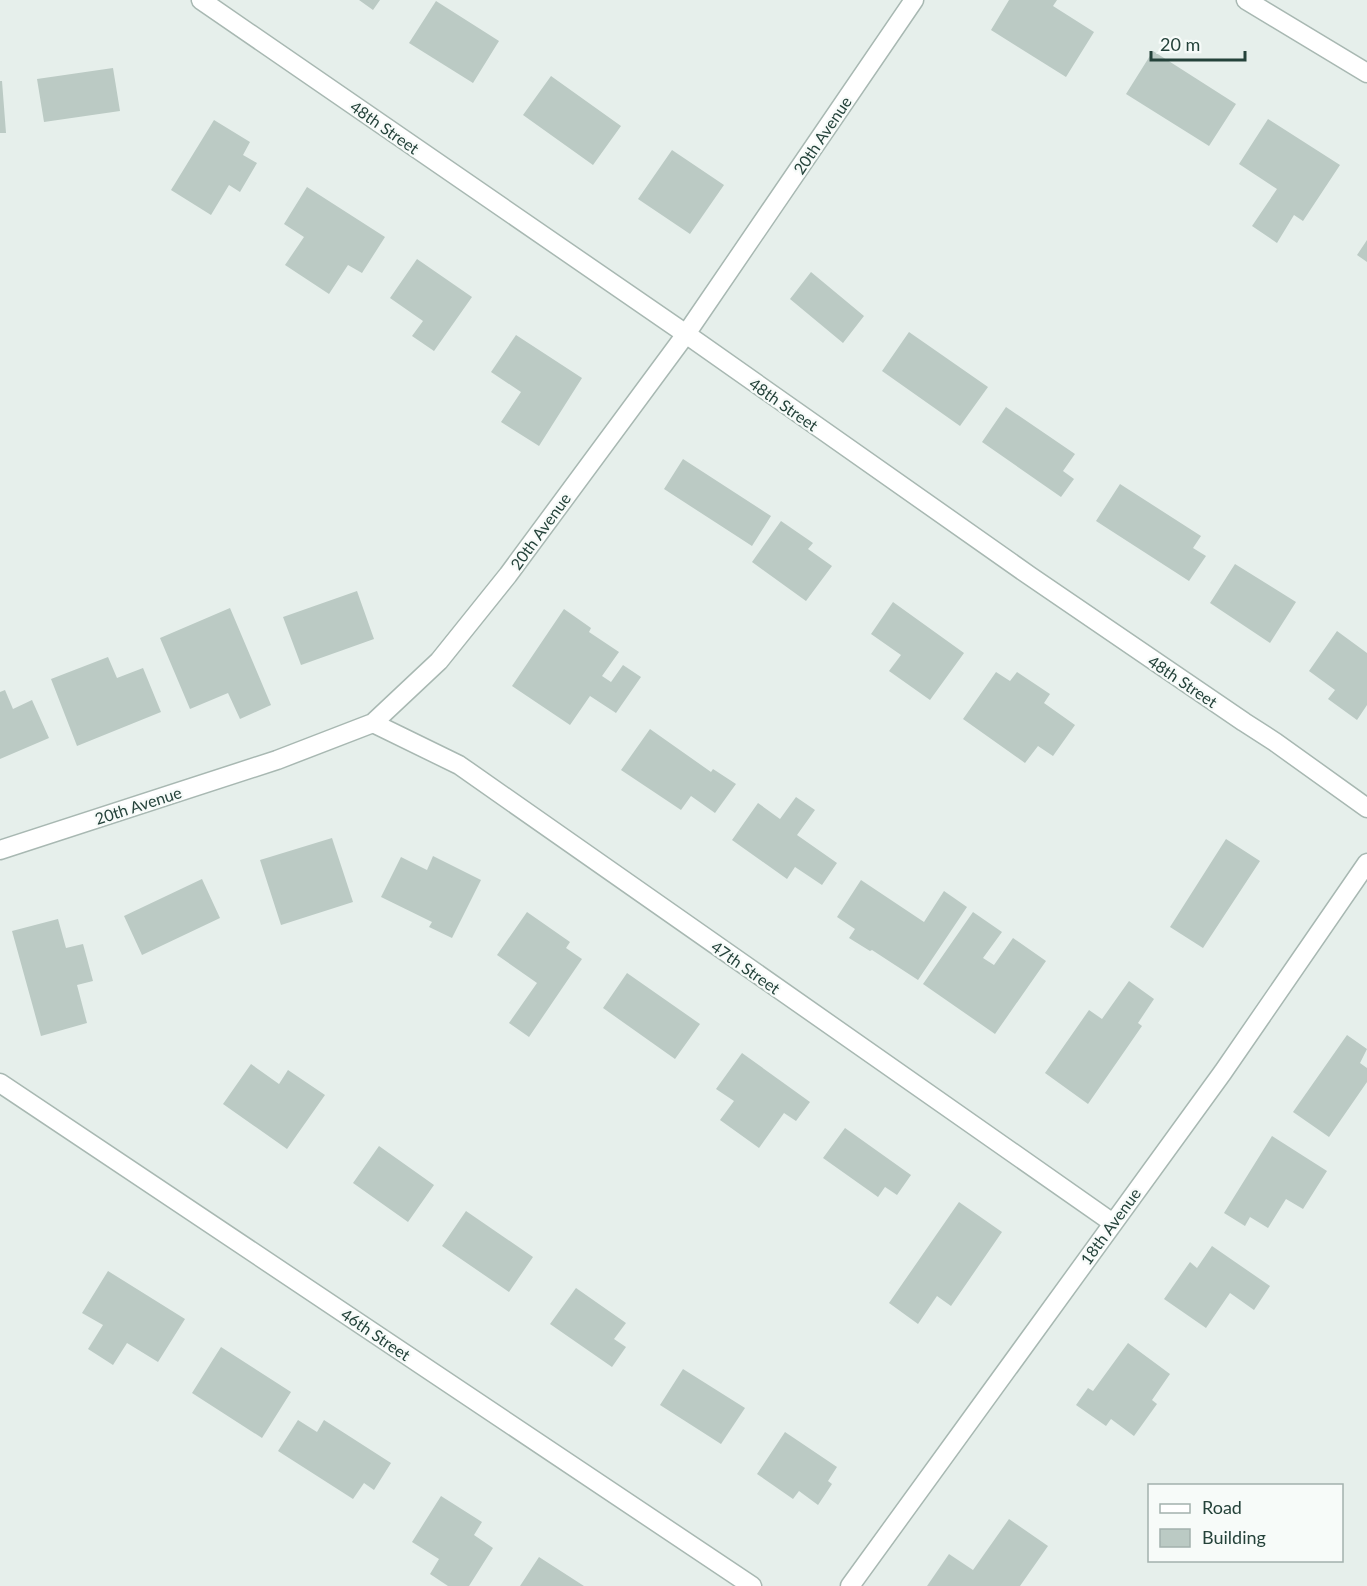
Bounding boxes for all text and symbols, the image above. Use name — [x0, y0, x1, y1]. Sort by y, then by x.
scale bar — [1151, 24, 1246, 62]
text: 20 m — [1160, 33, 1200, 55]
street label: 20th Avenue — [789, 92, 855, 178]
street label: 48th Street — [347, 96, 423, 158]
street label: 48th Street — [746, 373, 822, 435]
street label: 20th Avenue — [506, 489, 574, 573]
street label: 48th Street — [1145, 651, 1221, 711]
street label: 20th Avenue — [92, 782, 184, 828]
street label: 47th Street — [708, 936, 784, 998]
street label: 18th Avenue — [1076, 1184, 1144, 1268]
street label: 46th Street — [338, 1304, 414, 1364]
legend — [1148, 1484, 1343, 1562]
text: Road — [1202, 1496, 1242, 1518]
text: Building — [1202, 1526, 1266, 1548]

